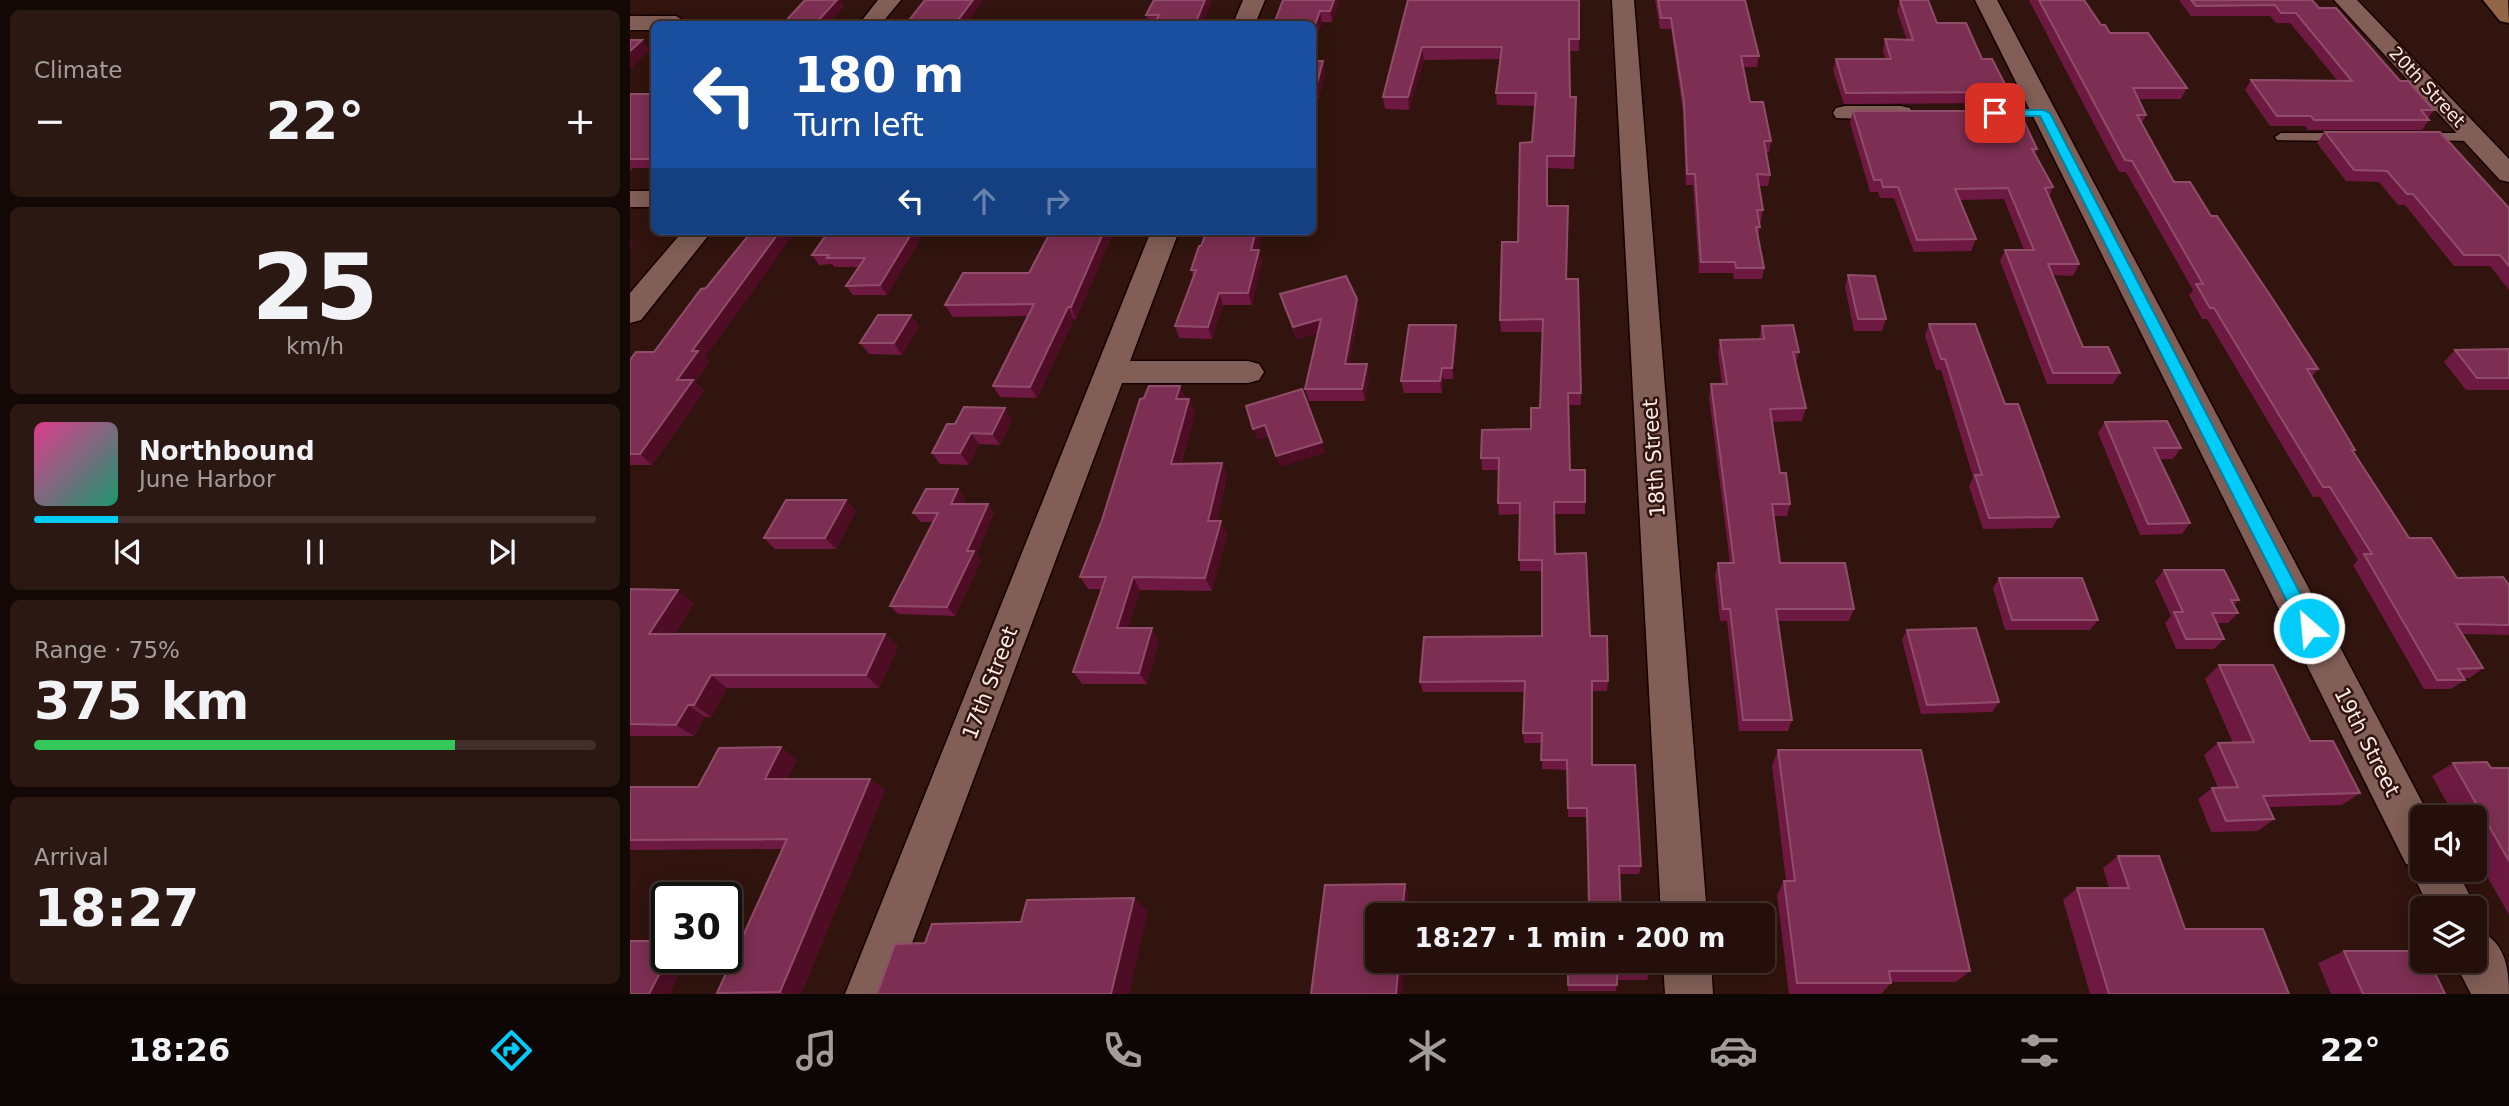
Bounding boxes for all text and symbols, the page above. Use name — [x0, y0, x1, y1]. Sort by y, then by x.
street label: 20th Street — [2385, 42, 2470, 131]
text: 180 m — [794, 47, 964, 104]
icon: left — [679, 49, 770, 140]
text: Climate — [34, 57, 123, 83]
pin — [1965, 83, 2025, 143]
text: 22° — [266, 91, 364, 151]
icon: arrive — [1976, 94, 2014, 132]
text: − — [34, 99, 66, 143]
text: + — [564, 99, 596, 143]
text: Turn left — [794, 106, 924, 144]
icon: left — [892, 182, 930, 220]
icon: ahead — [965, 182, 1003, 220]
icon: right — [1038, 182, 1076, 220]
text: 25 — [252, 235, 378, 340]
text: km/h — [286, 333, 344, 359]
street label: 18th Street — [1638, 398, 1670, 518]
text: Northbound — [139, 436, 315, 466]
text: June Harbor — [139, 466, 275, 492]
icon: previous — [109, 533, 147, 571]
icon: pause — [296, 533, 334, 571]
icon: next — [483, 533, 521, 571]
position arrow — [2272, 591, 2346, 665]
street label: 17th Street — [958, 623, 1022, 743]
text: Range · 75% — [34, 637, 180, 663]
text: 375 km — [34, 671, 249, 731]
street label: 19th Street — [2329, 684, 2405, 800]
map controls — [2410, 805, 2487, 973]
button: sound — [2410, 805, 2487, 882]
text: Arrival — [34, 844, 109, 870]
text: 18:27 — [34, 878, 200, 938]
speed limit sign: 30 — [651, 882, 742, 973]
button: layers — [2410, 896, 2487, 973]
text: 18:27 · 1 min · 200 m — [1415, 923, 1725, 953]
icon: directions — [487, 1026, 536, 1075]
icon: music — [792, 1026, 841, 1075]
icon: phone — [1098, 1026, 1147, 1075]
icon: climate — [1403, 1026, 1452, 1075]
icon: car — [1709, 1026, 1758, 1075]
icon: filters — [2015, 1026, 2064, 1075]
text: 18:26 — [128, 1031, 230, 1069]
text: 22° — [2320, 1031, 2381, 1069]

